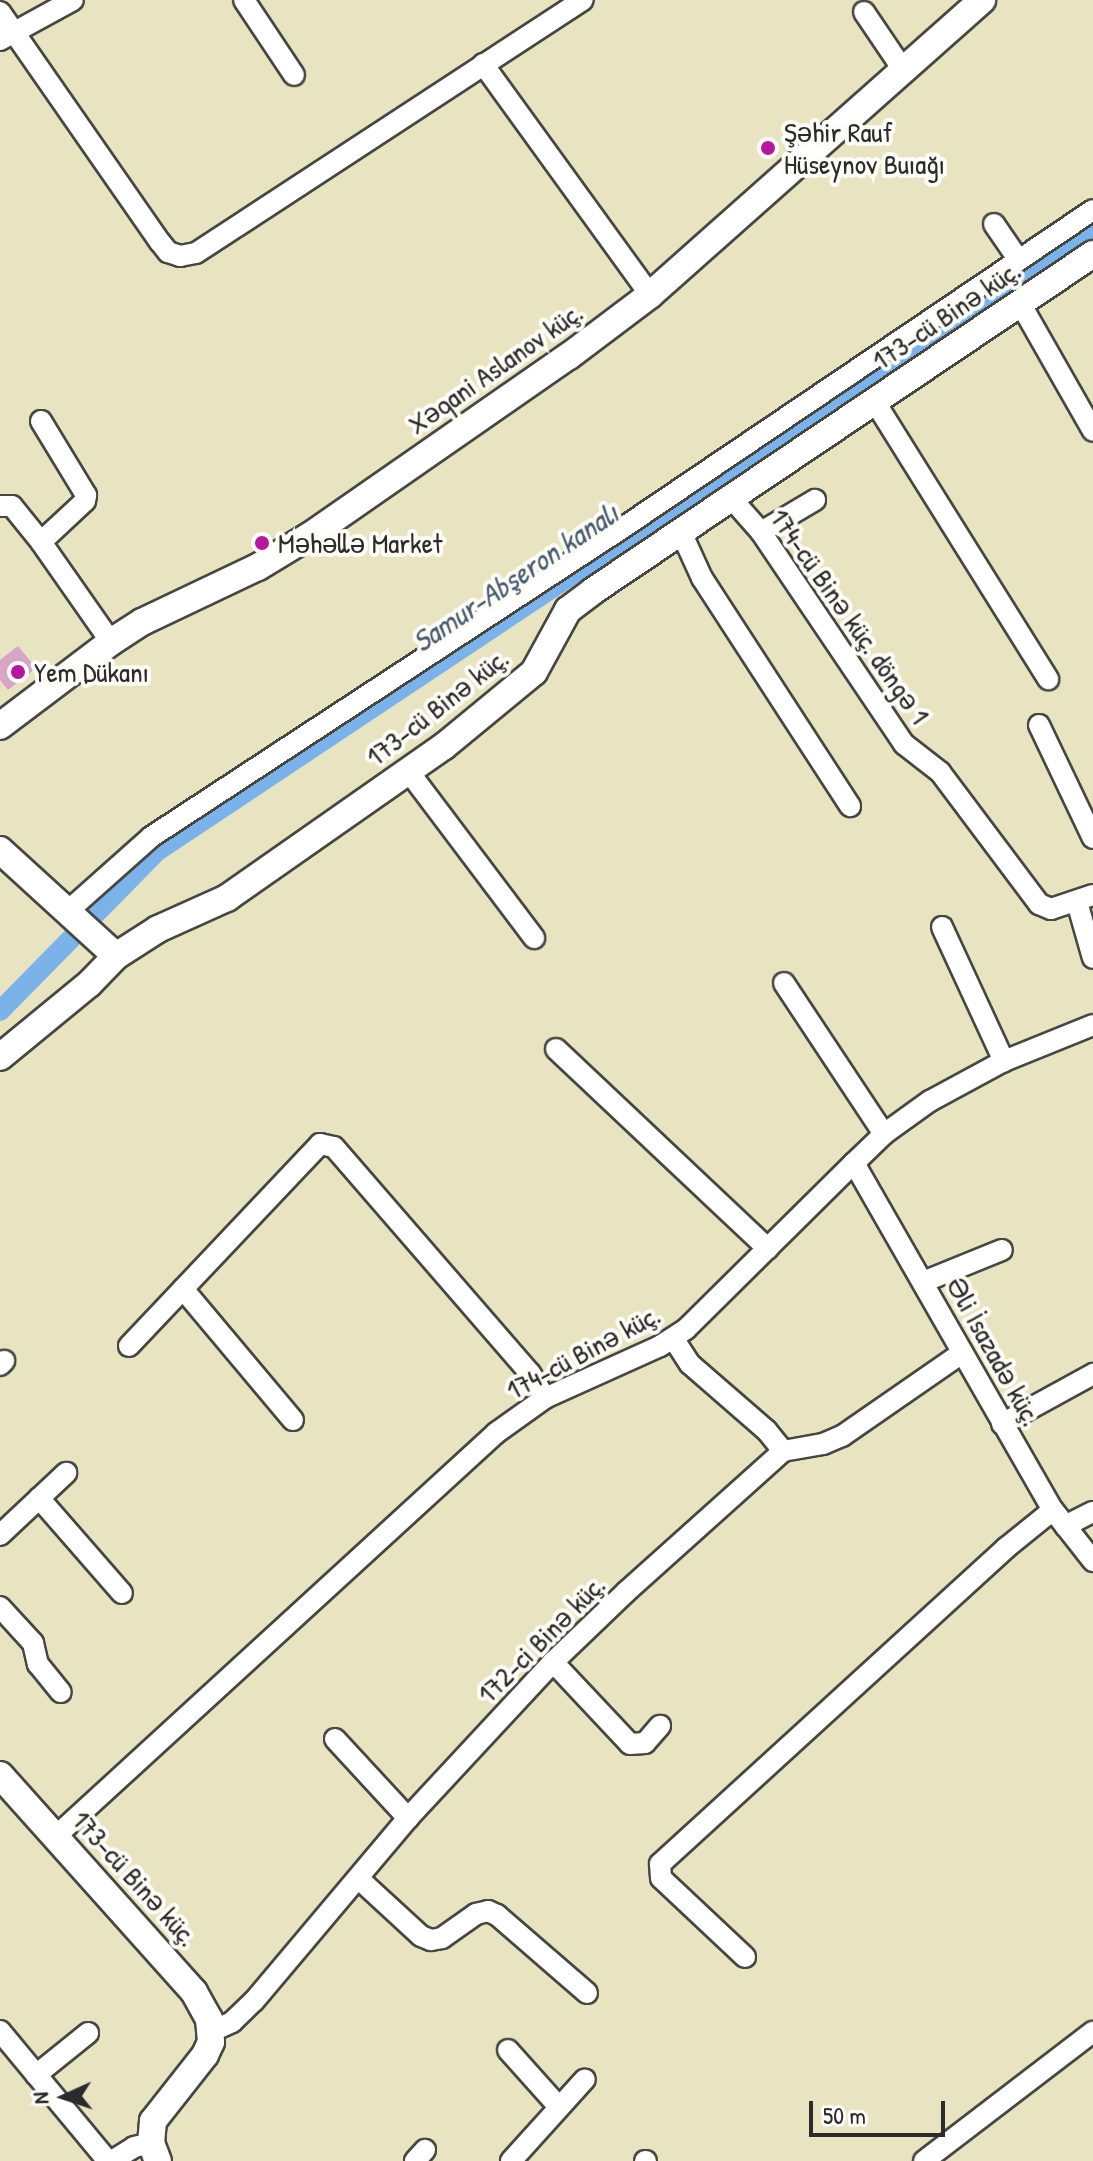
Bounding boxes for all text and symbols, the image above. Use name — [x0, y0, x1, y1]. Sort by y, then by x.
place label: Şəhir Rauf Hüseynov Buıağı — [784, 115, 945, 181]
marker: Şəhir Rauf Hüseynov Buıağı — [759, 139, 777, 157]
street label: 173-cü Binə küç. — [866, 253, 1026, 377]
street label: Xəqani Aslanov küç. — [401, 295, 589, 441]
water label: Samur-Abşeron kanalı — [405, 495, 625, 659]
street label: 174-cü Binə küç. döngə 1 — [763, 502, 937, 730]
place label: Məhəllə Market — [278, 526, 442, 560]
marker: Məhəllə Market — [253, 534, 271, 552]
street label: 173-cü Binə küç. — [359, 641, 515, 773]
place label: Yem Dükanı — [34, 655, 149, 689]
marker: Yem Dükanı — [9, 663, 27, 681]
street label: Əli İsazadə küç. — [939, 1271, 1049, 1431]
street label: 174-cü Binə küç. — [500, 1297, 666, 1407]
street label: 172-ci Binə küç. — [470, 1568, 612, 1710]
street label: 173-cü Binə küç. — [65, 1803, 205, 1953]
north arrow — [24, 2057, 104, 2137]
scale bar — [813, 2085, 949, 2135]
text: N — [25, 2092, 55, 2105]
text: 50 m — [823, 2099, 866, 2131]

